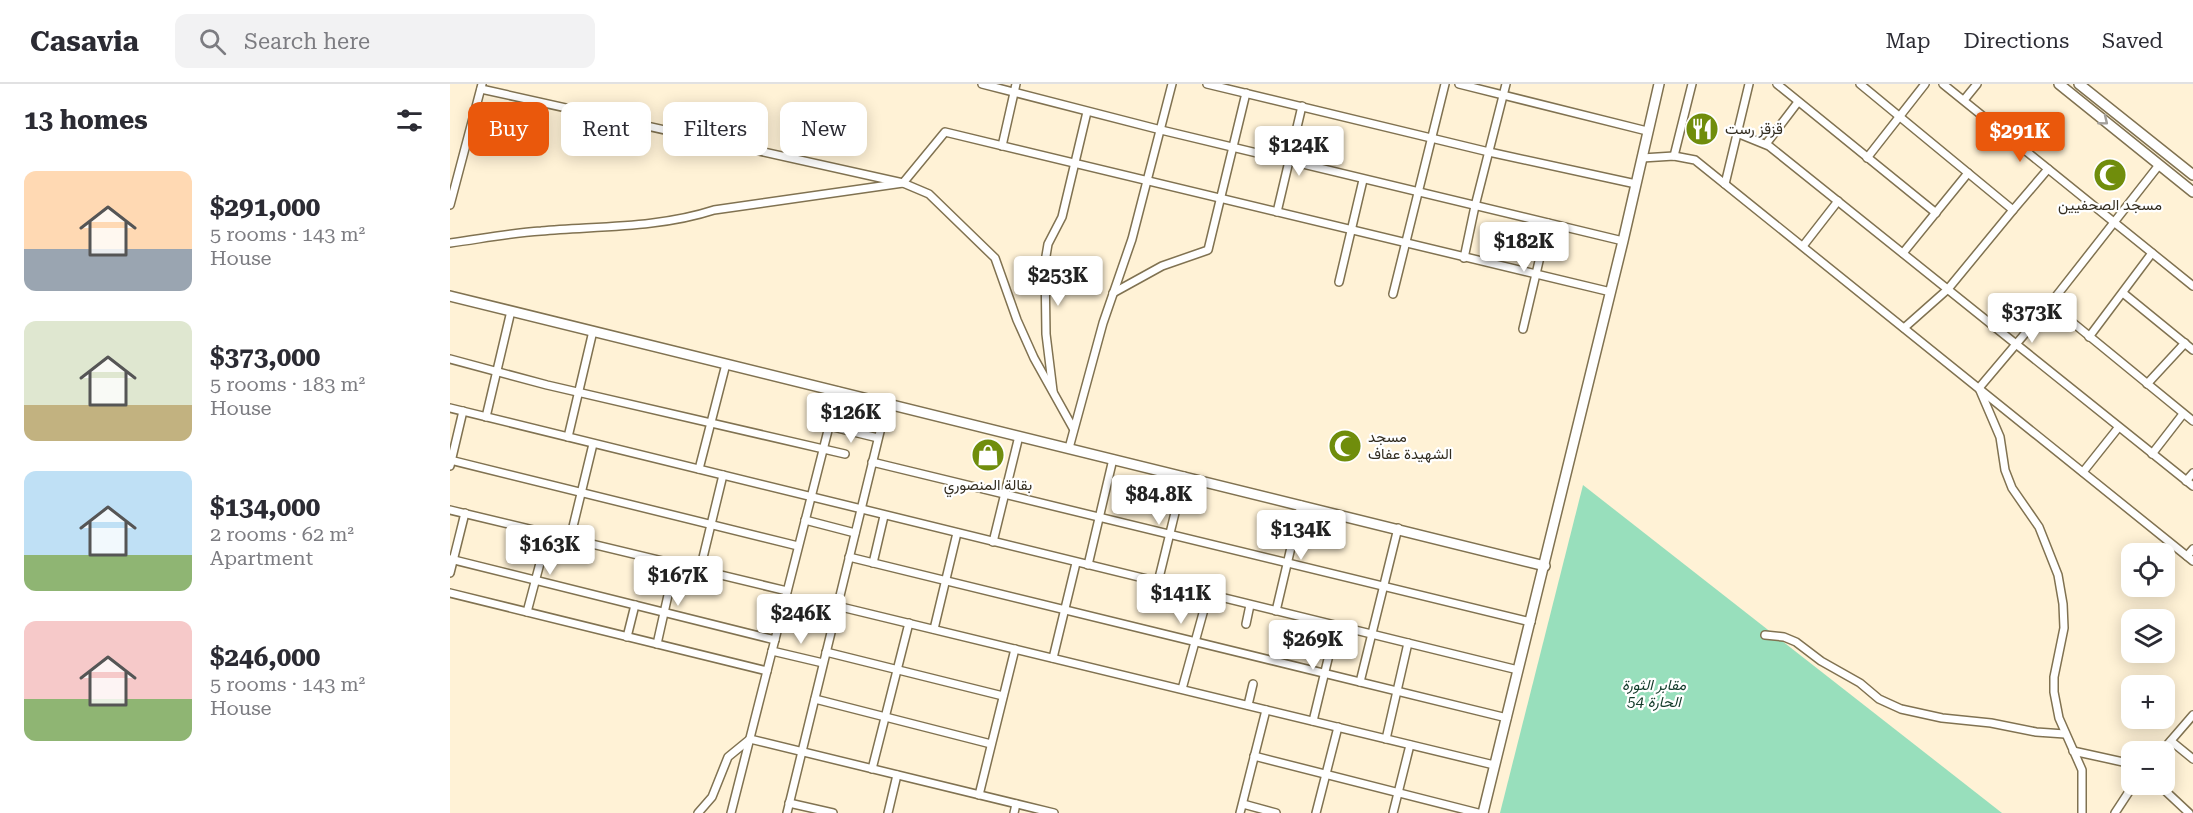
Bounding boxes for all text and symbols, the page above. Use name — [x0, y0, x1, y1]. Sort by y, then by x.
search box — [175, 14, 595, 68]
text: Casavia — [30, 25, 139, 58]
icon: search — [196, 25, 229, 58]
text: Search here — [244, 29, 370, 54]
text: Map — [1886, 29, 1930, 53]
text: Directions — [1963, 29, 2069, 53]
text: Saved — [2102, 29, 2163, 53]
chip: Buy — [468, 102, 549, 156]
chip: Rent — [561, 102, 651, 156]
chip: Filters — [663, 102, 768, 156]
chip: New — [780, 102, 867, 156]
icon: filters — [393, 104, 426, 137]
text: 13 homes — [24, 105, 148, 135]
restaurant icon: قزقز رست — [1684, 111, 1720, 147]
pin: $291K — [1978, 112, 2062, 163]
one-way arrow — [2097, 113, 2108, 124]
text: $291K — [1990, 119, 2050, 143]
place label: قزقز رست — [1725, 120, 1783, 138]
pin: $124K — [1257, 126, 1341, 177]
text: $124K — [1269, 133, 1329, 157]
mosque icon: مسجد الصحفيين — [2092, 157, 2128, 193]
text: $291,000 — [210, 192, 320, 222]
icon: home — [72, 195, 144, 267]
place label: مسجد الصحفيين — [2058, 196, 2162, 215]
text: 5 rooms · 143 m² — [210, 222, 365, 246]
pin: $182K — [1482, 222, 1566, 273]
text: $182K — [1494, 229, 1554, 253]
text: House — [210, 246, 272, 270]
pin: $253K — [1016, 256, 1100, 307]
text: $253K — [1028, 263, 1088, 287]
pin: $373K — [1990, 293, 2074, 344]
text: $373K — [2002, 300, 2062, 324]
text: $373,000 — [210, 342, 320, 372]
icon: home — [72, 345, 144, 417]
text: 5 rooms · 183 m² — [210, 372, 365, 396]
pin: $126K — [809, 393, 893, 444]
text: House — [210, 396, 272, 420]
text: $126K — [821, 400, 881, 424]
mosque icon: مسجد الشهيدة عفاف — [1327, 428, 1363, 464]
place label: مسجد الشهيدة عفاف — [1368, 428, 1452, 463]
shop icon: بقالة المنصوري — [970, 437, 1006, 473]
pin: $84.8K — [1110, 475, 1208, 526]
place label: بقالة المنصوري — [944, 476, 1032, 498]
text: $84.8K — [1126, 482, 1192, 506]
text: $134,000 — [210, 492, 320, 522]
icon: home — [72, 495, 144, 567]
pin: $134K — [1259, 510, 1343, 561]
text: $134K — [1271, 517, 1331, 541]
text: 2 rooms · 62 m² — [210, 522, 354, 546]
pin: $163K — [508, 525, 592, 576]
text: $163K — [520, 532, 580, 556]
map controls — [2121, 543, 2175, 795]
button: locate — [2121, 543, 2175, 597]
text: Apartment — [210, 546, 313, 570]
pin: $167K — [636, 556, 720, 607]
text: $167K — [648, 563, 708, 587]
pin: $141K — [1139, 574, 1223, 625]
text: $141K — [1151, 581, 1211, 605]
pin: $246K — [759, 594, 843, 645]
text: $246K — [771, 601, 831, 625]
button: layers — [2121, 609, 2175, 663]
pin: $269K — [1271, 620, 1355, 671]
text: $269K — [1283, 627, 1343, 651]
text: $246,000 — [210, 642, 320, 672]
icon: home — [72, 645, 144, 717]
text: 5 rooms · 143 m² — [210, 672, 365, 696]
button: + — [2121, 675, 2175, 729]
park label: مقابر الثورة الحارة 54 — [1622, 676, 1687, 711]
text: House — [210, 696, 272, 720]
button: − — [2121, 741, 2175, 795]

